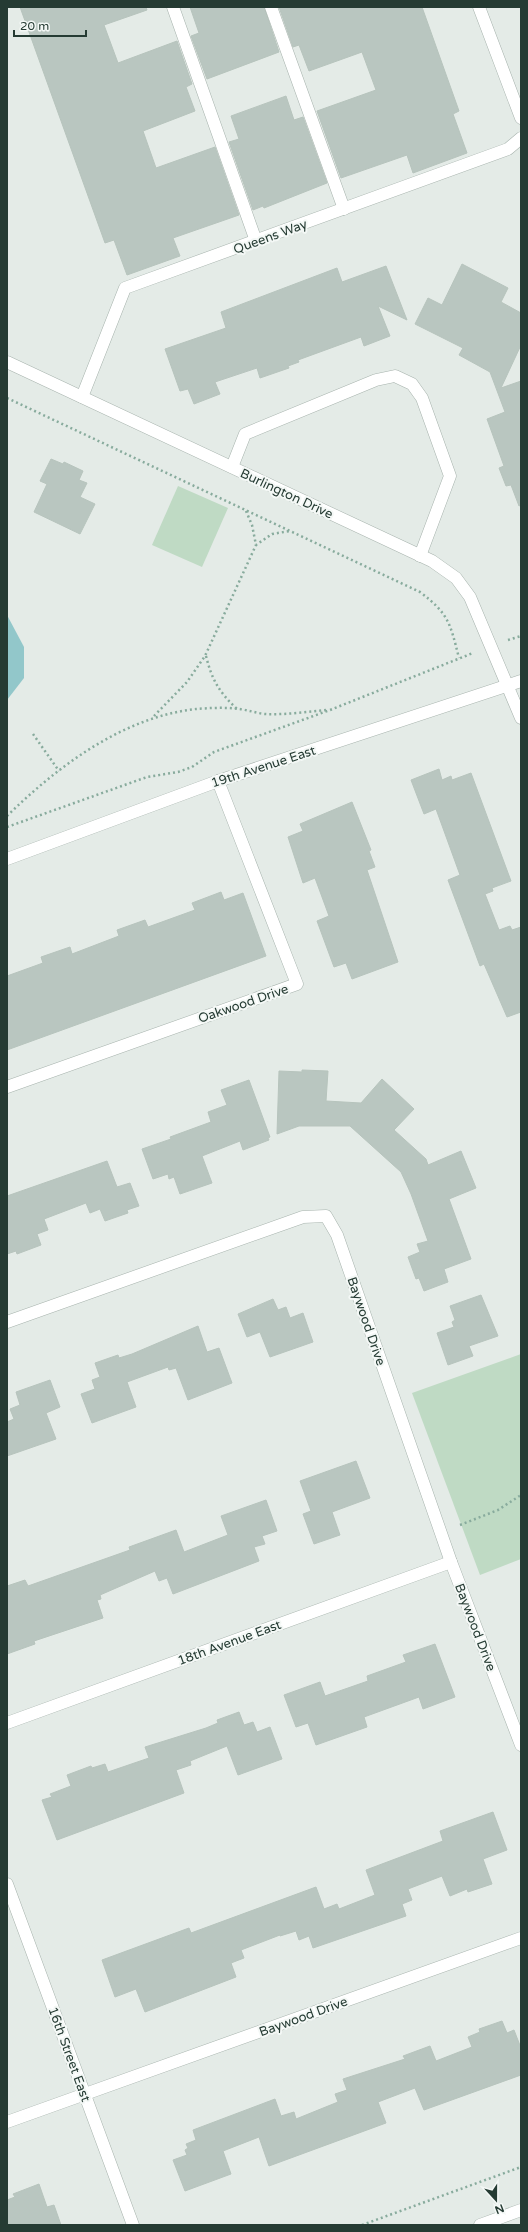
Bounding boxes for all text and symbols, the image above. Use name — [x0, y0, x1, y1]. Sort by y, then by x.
scale bar — [14, 12, 86, 38]
text: 20 m — [20, 19, 49, 33]
street label: Queens Way — [231, 216, 309, 258]
street label: Burlington Drive — [238, 465, 336, 522]
street label: 19th Avenue East — [209, 742, 318, 791]
street label: Oakwood Drive — [196, 981, 291, 1027]
street label: Baywood Drive — [343, 1275, 389, 1368]
street label: Baywood Drive — [451, 1581, 499, 1674]
street label: 18th Avenue East — [175, 1617, 283, 1669]
street label: Baywood Drive — [257, 1994, 350, 2040]
street label: 16th Street East — [44, 2005, 94, 2104]
north arrow — [476, 2180, 516, 2220]
text: N — [493, 2201, 506, 2217]

